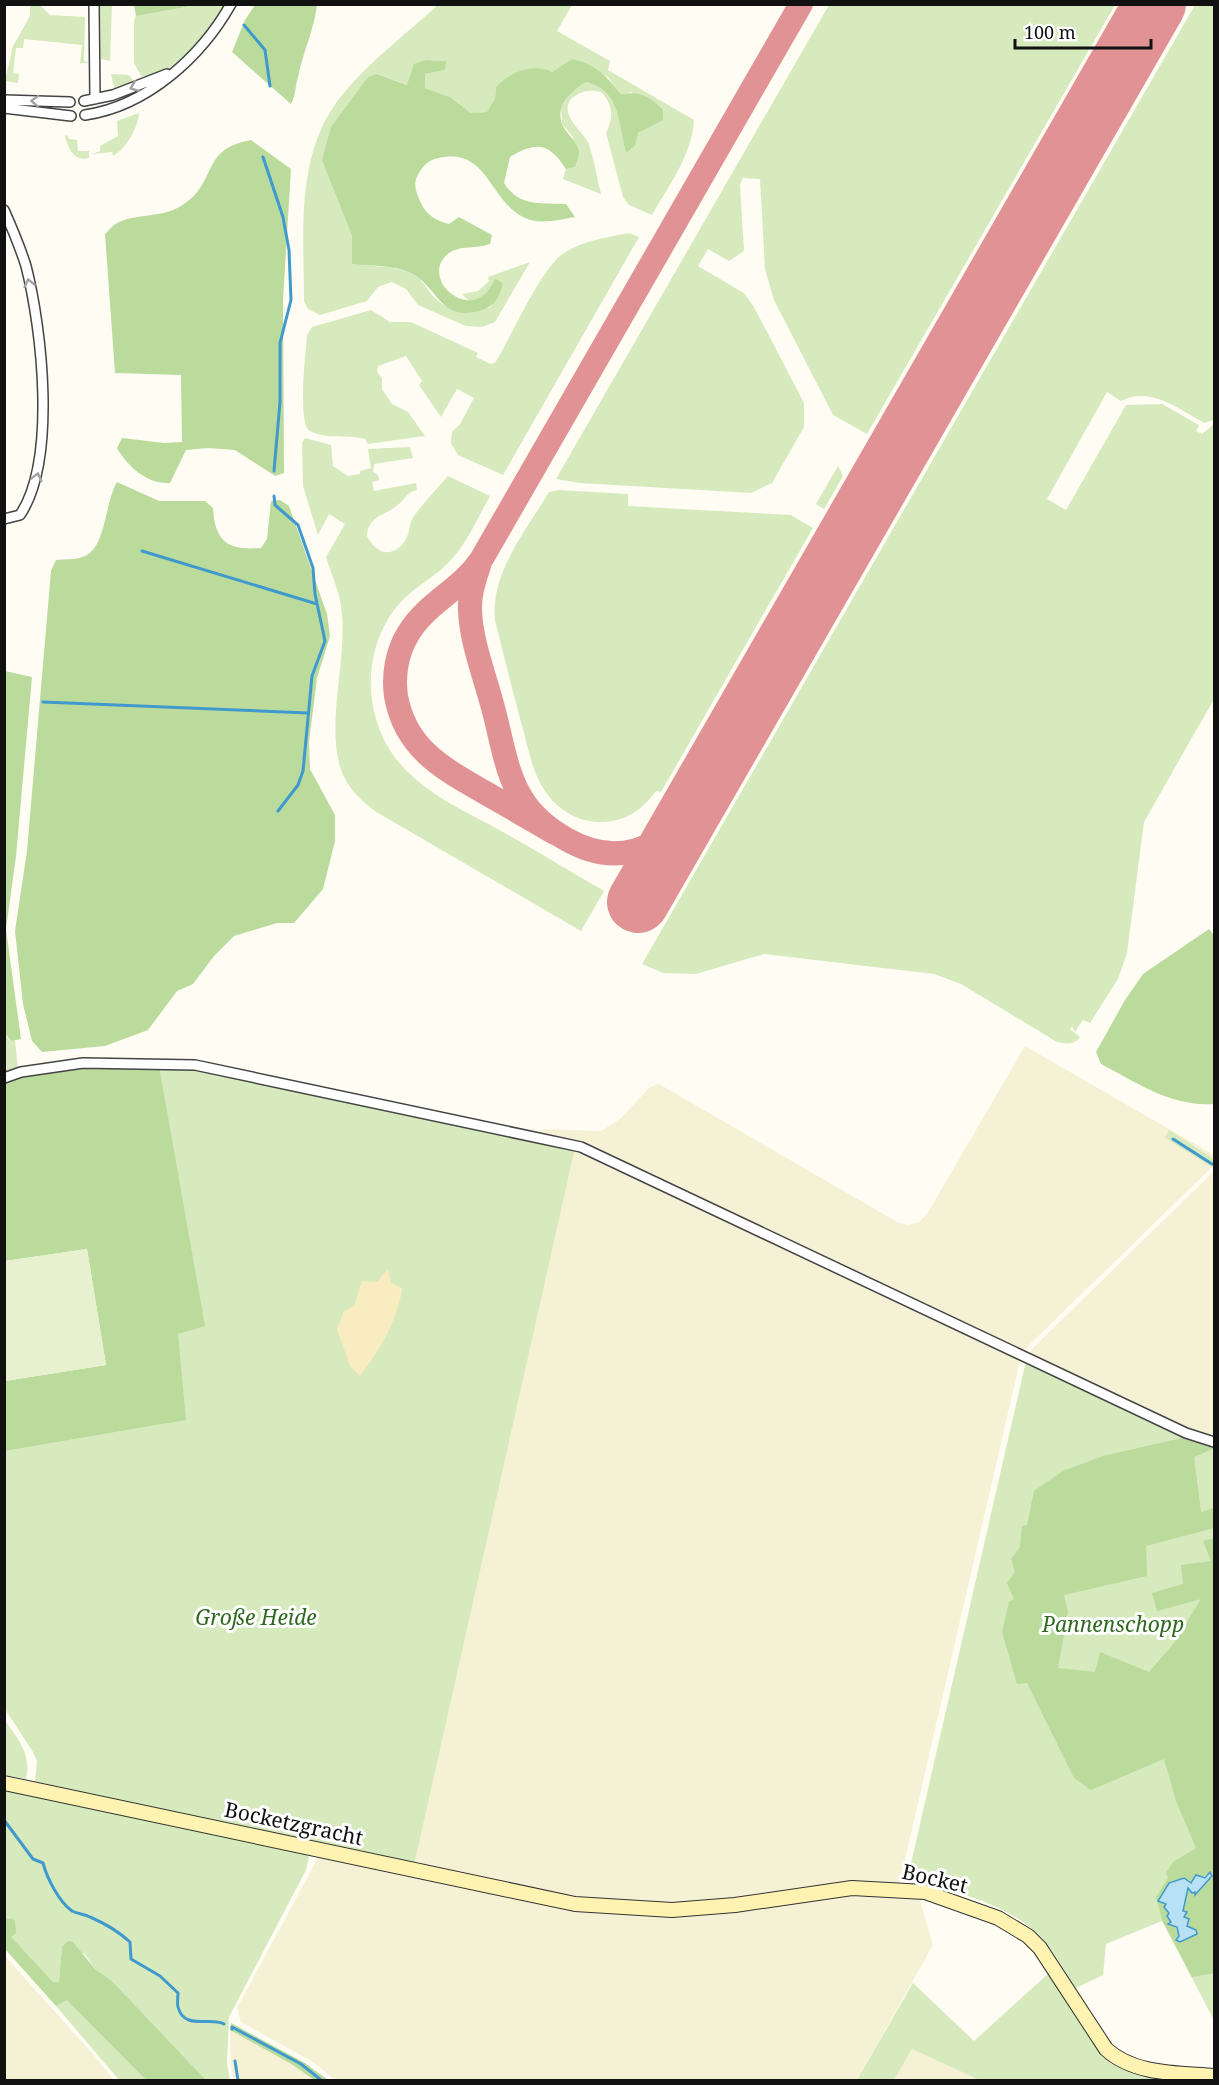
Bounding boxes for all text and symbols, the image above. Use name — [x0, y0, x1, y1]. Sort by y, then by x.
scale bar — [1015, 12, 1152, 50]
text: 100 m — [1024, 20, 1076, 44]
one-way arrow — [129, 80, 140, 92]
one-way arrow — [31, 95, 40, 108]
one-way arrow — [23, 278, 36, 288]
one-way arrow — [29, 472, 42, 482]
park label: Große Heide — [195, 1603, 317, 1631]
park label: Pannenschopp — [1041, 1610, 1184, 1638]
street label: Bocketzgracht — [222, 1795, 366, 1851]
street label: Bocket — [899, 1857, 971, 1899]

